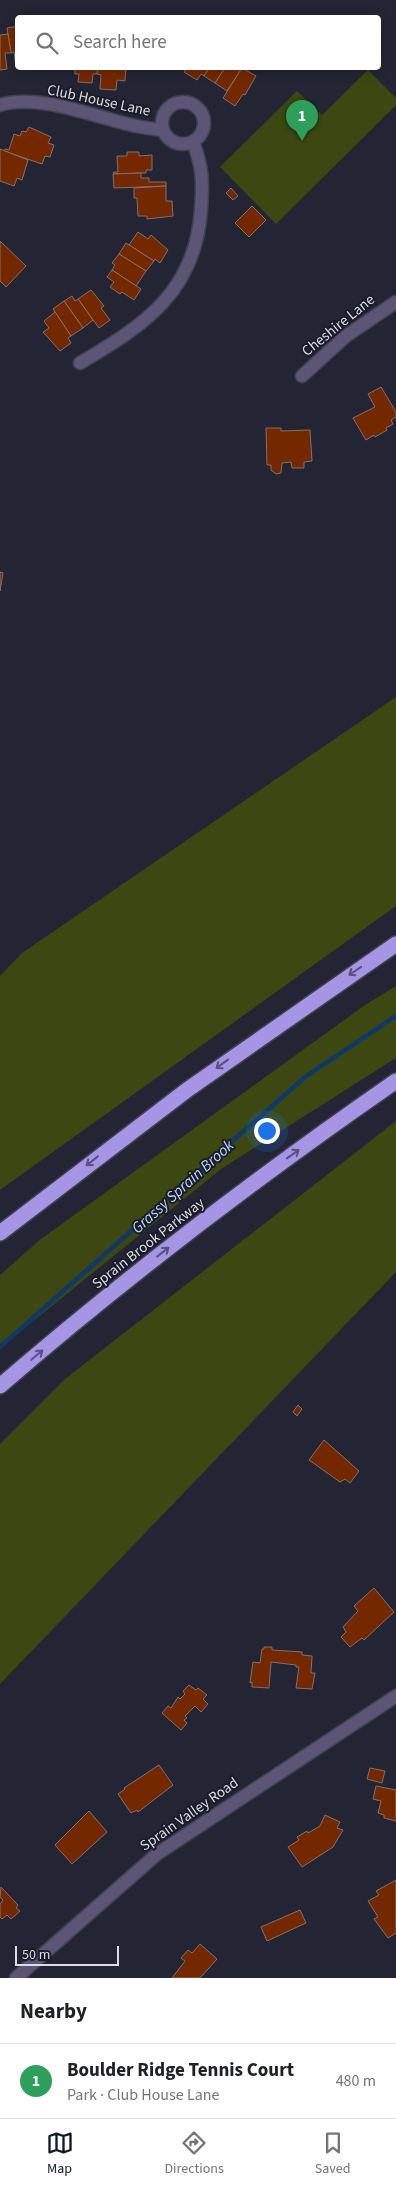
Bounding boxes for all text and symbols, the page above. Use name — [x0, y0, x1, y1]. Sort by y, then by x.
search box — [15, 15, 381, 70]
icon: search — [33, 29, 61, 57]
text: Search here — [73, 29, 167, 56]
street label: Club House Lane — [45, 79, 153, 122]
pin: 1 — [286, 100, 318, 141]
street label: Cheshire Lane — [297, 289, 379, 361]
one-way arrow — [349, 966, 363, 976]
one-way arrow — [215, 1059, 229, 1069]
your location — [254, 1118, 280, 1144]
water label: Grassy Sprain Brook — [127, 1135, 239, 1239]
one-way arrow — [286, 1149, 299, 1160]
one-way arrow — [85, 1156, 99, 1166]
street label: Sprain Brook Parkway — [88, 1193, 209, 1294]
one-way arrow — [156, 1247, 169, 1258]
one-way arrow — [30, 1349, 43, 1360]
street label: Sprain Valley Road — [136, 1773, 243, 1856]
scale bar — [15, 1943, 119, 1966]
text: 50 m — [22, 1945, 50, 1965]
text: Nearby — [20, 1996, 87, 2026]
text: Boulder Ridge Tennis Court — [67, 2057, 294, 2084]
text: 1 — [32, 2070, 40, 2092]
text: 480 m — [336, 2070, 376, 2092]
text: Park · Club House Lane — [67, 2084, 219, 2106]
tab: Map — [46, 2129, 74, 2179]
tab: Directions — [165, 2129, 224, 2179]
tab: Saved — [315, 2129, 350, 2179]

